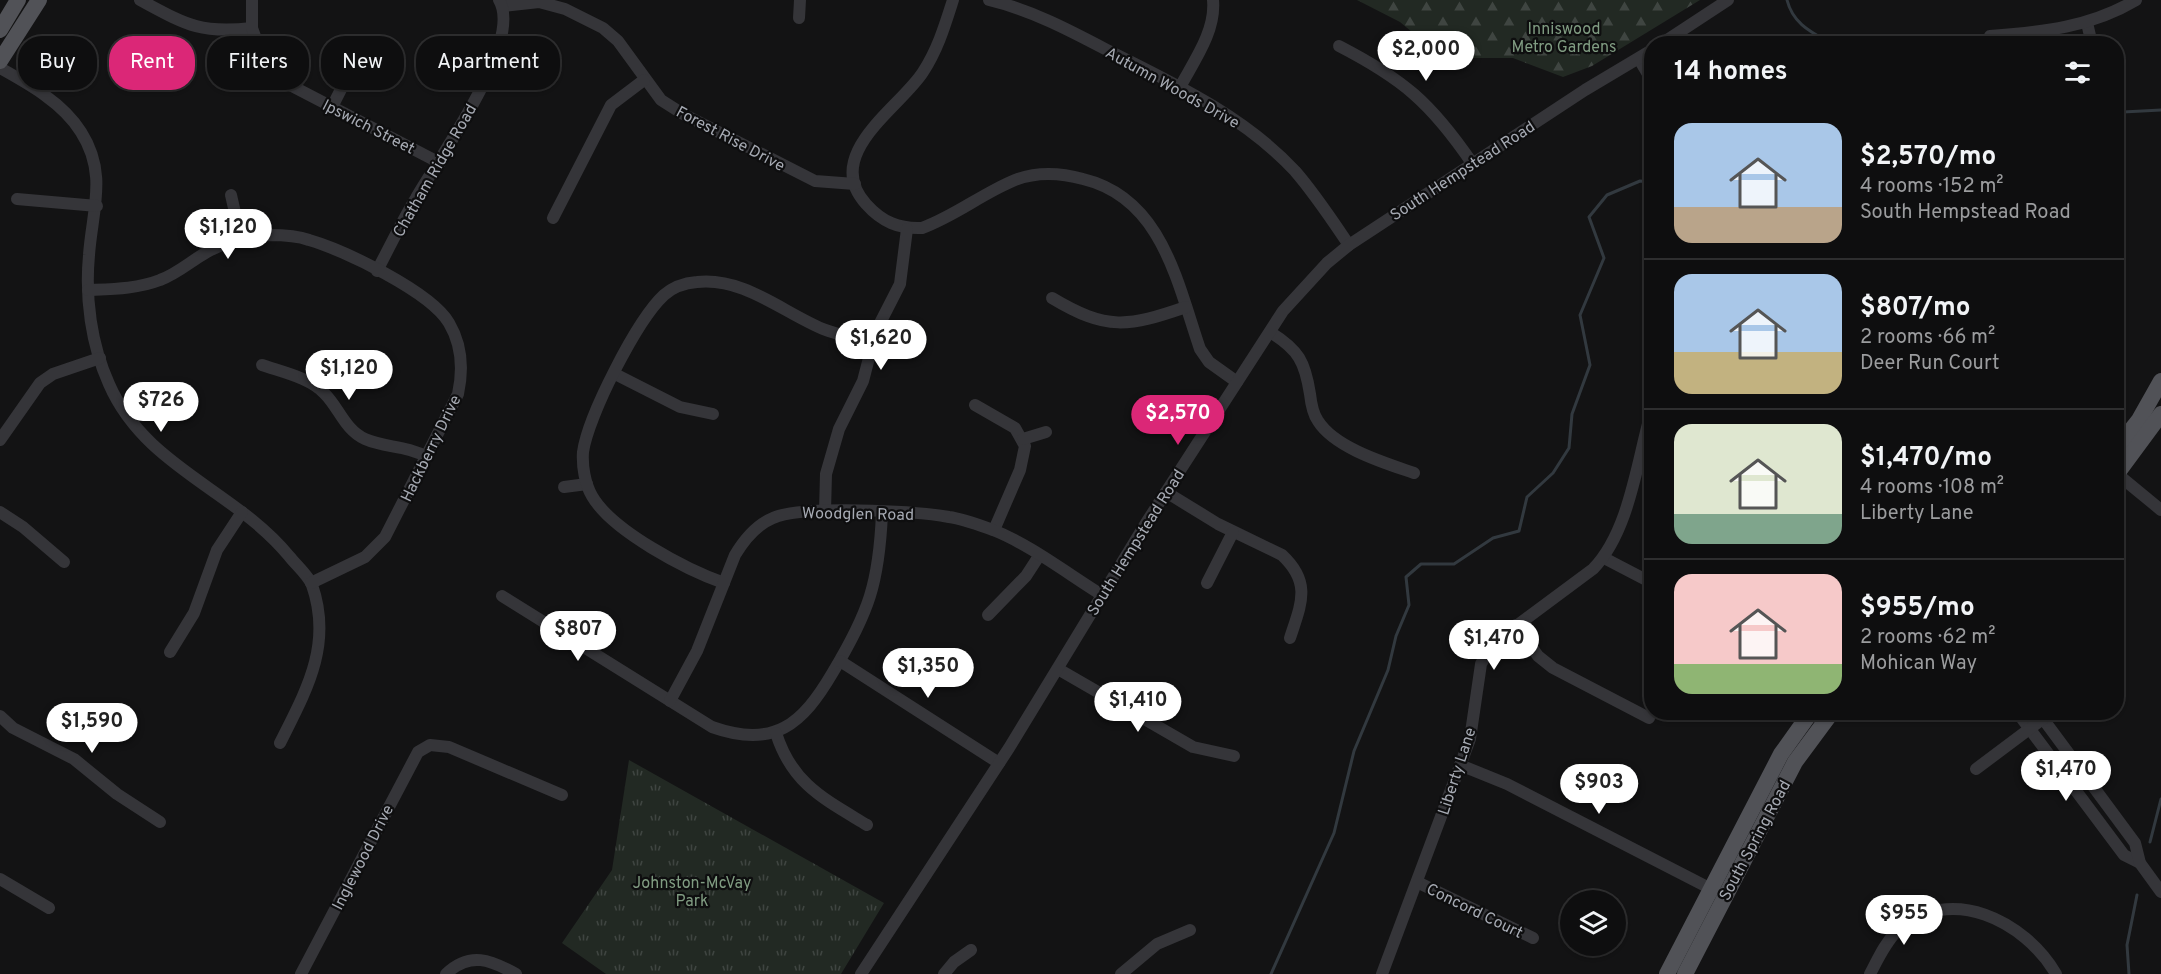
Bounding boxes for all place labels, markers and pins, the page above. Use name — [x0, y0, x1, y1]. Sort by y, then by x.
pin: $2,000 — [1377, 31, 1475, 82]
pin: $1,120 — [179, 209, 277, 260]
pin: $1,620 — [832, 320, 930, 371]
pin: $1,120 — [300, 350, 398, 401]
pin: $726 — [125, 382, 197, 433]
pin: $2,570 — [1129, 395, 1227, 446]
pin: $807 — [542, 611, 614, 662]
pin: $1,470 — [1445, 620, 1543, 671]
pin: $1,350 — [879, 648, 977, 699]
pin: $1,410 — [1089, 682, 1187, 733]
pin: $1,590 — [43, 703, 141, 754]
pin: $1,470 — [2017, 751, 2115, 802]
pin: $903 — [1563, 764, 1635, 815]
pin: $955 — [1868, 895, 1940, 946]

